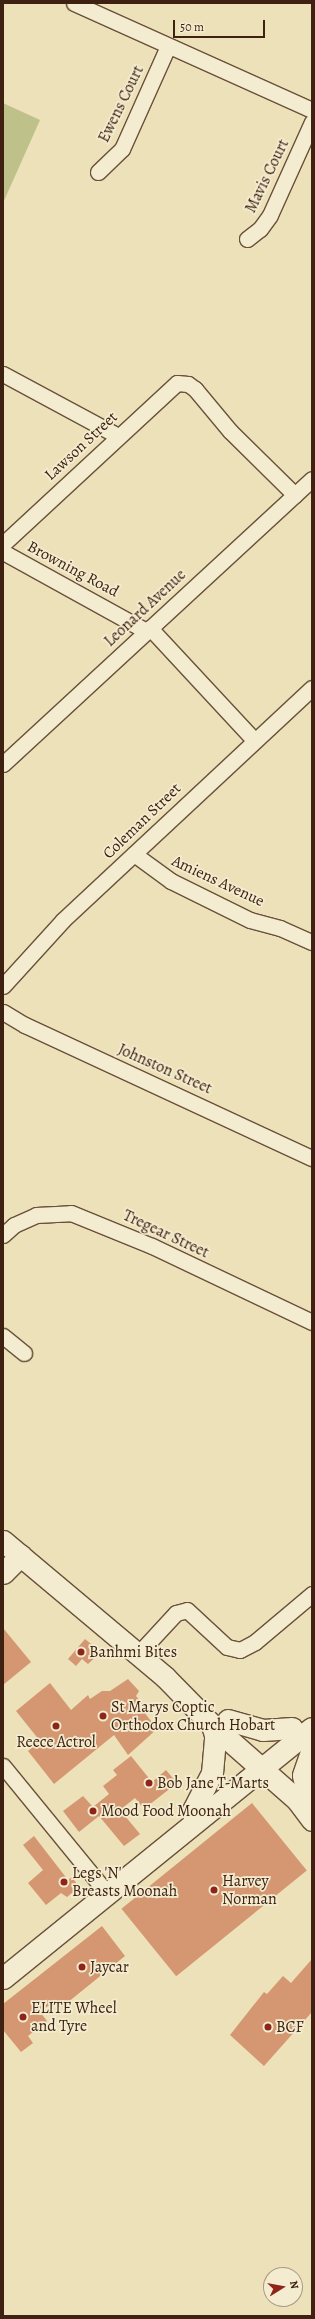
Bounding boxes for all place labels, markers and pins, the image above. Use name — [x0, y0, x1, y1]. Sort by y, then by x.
place label: Banhmi Bites — [89, 1642, 177, 1662]
marker: Banhmi Bites — [76, 1647, 86, 1657]
place label: St Marys Coptic Orthodox Church Hobart — [111, 1697, 275, 1735]
marker: St Marys Coptic Orthodox Church Hobart — [98, 1711, 108, 1721]
marker: Reece Actrol — [51, 1721, 61, 1731]
place label: Reece Actrol — [16, 1732, 96, 1752]
place label: Bob Jane T-Marts — [157, 1773, 269, 1793]
marker: Bob Jane T-Marts — [144, 1778, 154, 1788]
place label: Mood Food Moonah — [101, 1801, 231, 1821]
marker: Mood Food Moonah — [88, 1806, 98, 1816]
place label: Legs 'N' Breasts Moonah — [72, 1863, 177, 1901]
place label: Harvey Norman — [222, 1871, 277, 1909]
marker: Legs 'N' Breasts Moonah — [59, 1877, 69, 1887]
marker: Harvey Norman — [209, 1885, 219, 1895]
place label: Jaycar — [90, 1957, 129, 1977]
marker: Jaycar — [77, 1962, 87, 1972]
place label: ELITE Wheel and Tyre — [31, 1998, 117, 2036]
marker: ELITE Wheel and Tyre — [18, 2012, 28, 2022]
place label: BCF — [276, 2017, 304, 2037]
marker: BCF — [263, 2022, 273, 2032]

